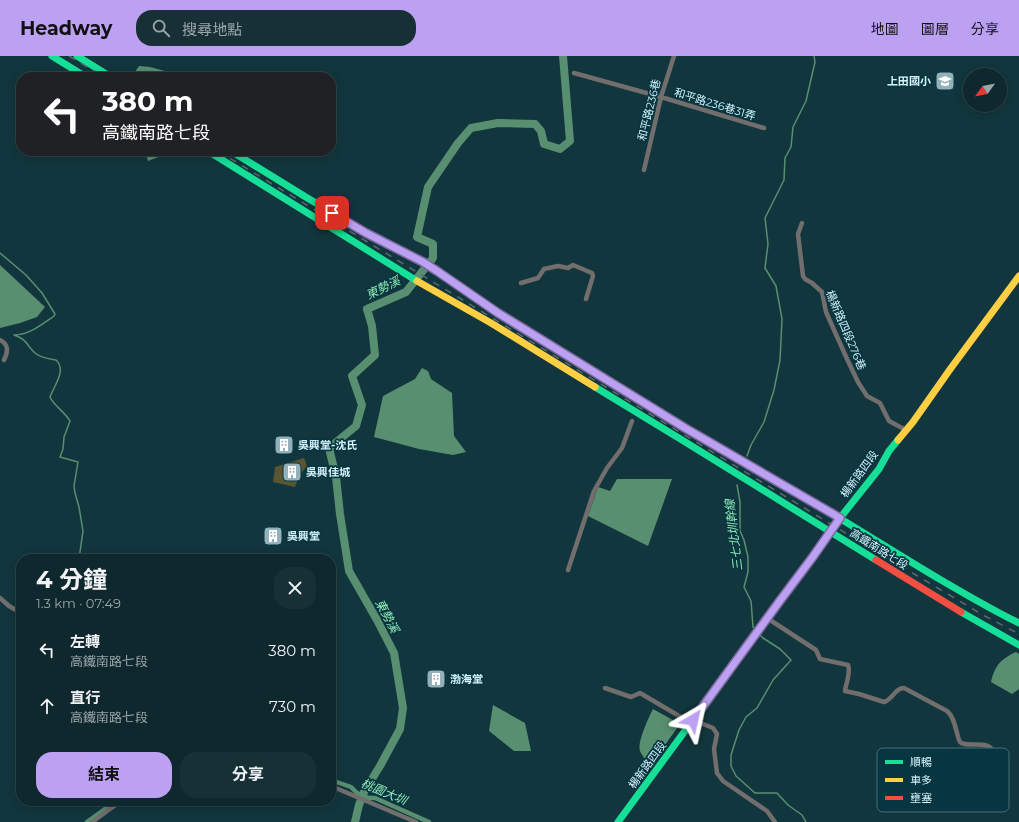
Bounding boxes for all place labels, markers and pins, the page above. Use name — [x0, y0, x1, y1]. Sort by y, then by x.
school or university icon: 上田國小 — [934, 70, 956, 92]
place label: 上田國小 — [887, 74, 931, 88]
pin — [315, 196, 349, 230]
building icon: 吳興堂-沈氏 — [273, 434, 295, 456]
place label: 吳興堂-沈氏 — [298, 438, 357, 452]
building icon: 吳興佳城 — [281, 461, 303, 483]
place label: 吳興佳城 — [306, 465, 351, 479]
building icon: 吳興堂 — [262, 525, 284, 547]
place label: 吳興堂 — [287, 529, 320, 543]
building icon: 渤海堂 — [425, 668, 447, 690]
place label: 渤海堂 — [450, 672, 483, 686]

